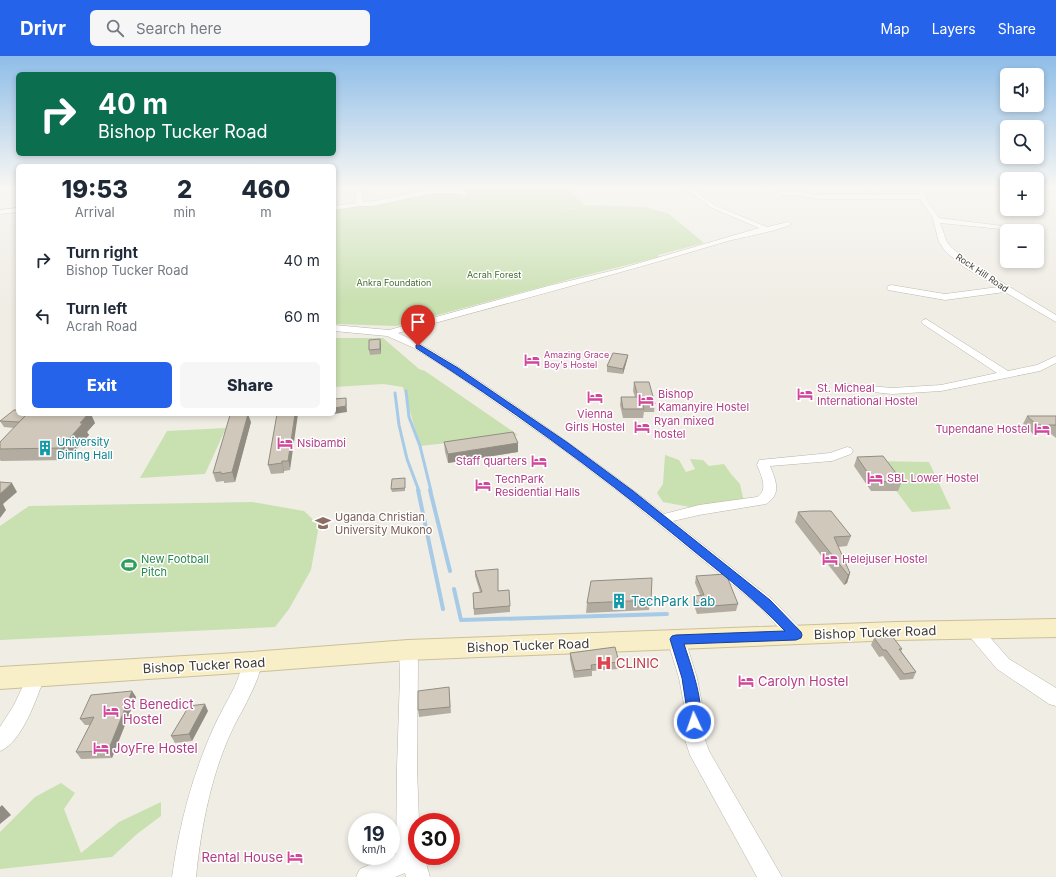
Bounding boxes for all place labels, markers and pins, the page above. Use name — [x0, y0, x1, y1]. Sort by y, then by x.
pin — [401, 305, 435, 346]
place label: Amazing Grace Boy's Hostel — [544, 349, 609, 370]
hotel icon: Amazing Grace Boy's Hostel — [523, 351, 541, 369]
place label: St. Micheal International Hostel — [817, 381, 918, 408]
hotel icon: St. Micheal International Hostel — [796, 385, 814, 403]
place label: Bishop Kamanyire Hostel — [658, 387, 749, 414]
hotel icon: Vienna Girls Hostel — [586, 388, 604, 406]
hotel icon: Bishop Kamanyire Hostel — [637, 391, 655, 409]
place label: Vienna Girls Hostel — [565, 407, 625, 434]
place label: Ryan mixed hostel — [654, 414, 714, 441]
hotel icon: Ryan mixed hostel — [633, 418, 651, 436]
hotel icon: Tupendane Hostel — [1033, 420, 1051, 438]
place label: Tupendane Hostel — [935, 422, 1030, 436]
hotel icon: Nsibambi — [276, 434, 294, 452]
place label: University Dining Hall — [57, 435, 113, 462]
place label: Nsibambi — [297, 436, 346, 450]
building icon: University Dining Hall — [36, 439, 54, 457]
hotel icon: Staff quarters — [530, 452, 548, 470]
place label: Staff quarters — [456, 454, 527, 468]
hotel icon: SBL Lower Hostel — [866, 469, 884, 487]
place label: SBL Lower Hostel — [887, 471, 979, 485]
place label: TechPark Residential Halls — [495, 472, 580, 499]
hotel icon: TechPark Residential Halls — [474, 476, 492, 494]
place label: Uganda Christian University Mukono — [335, 510, 433, 537]
school or university icon: Uganda Christian University Mukono — [314, 514, 332, 532]
hotel icon: Helejuser Hostel — [821, 550, 839, 568]
place label: New Football Pitch — [141, 552, 209, 579]
place label: Helejuser Hostel — [842, 552, 927, 566]
sports icon: New Football Pitch — [120, 556, 138, 574]
building icon: TechPark Lab — [610, 592, 628, 610]
place label: TechPark Lab — [631, 593, 715, 609]
hospital icon: CLINIC — [595, 654, 613, 672]
place label: CLINIC — [616, 655, 659, 671]
hotel icon: Carolyn Hostel — [737, 672, 755, 690]
place label: Carolyn Hostel — [758, 673, 848, 689]
place label: St Benedict Hostel — [123, 696, 193, 727]
hotel icon: St Benedict Hostel — [102, 702, 120, 720]
hotel icon: JoyFre Hostel — [92, 739, 110, 757]
place label: JoyFre Hostel — [113, 740, 198, 756]
hotel icon: Rental House — [286, 848, 304, 866]
place label: Rental House — [202, 849, 283, 865]

